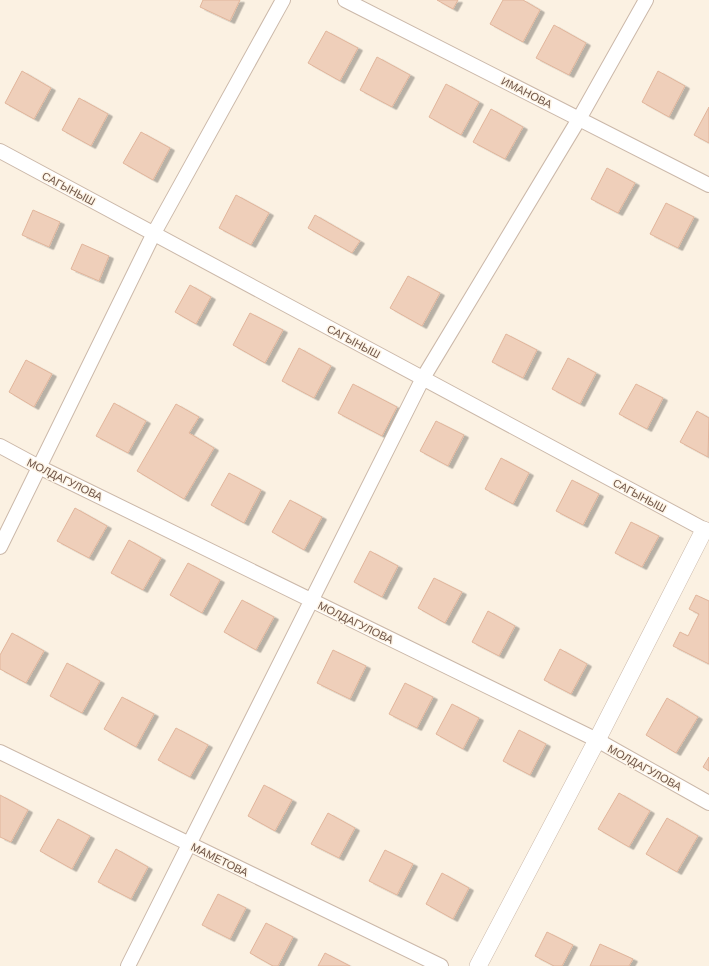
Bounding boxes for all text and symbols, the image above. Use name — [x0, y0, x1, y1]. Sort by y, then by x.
street label: ИМАНОВА — [499, 74, 555, 111]
street label: САГЫНЫШ — [40, 169, 98, 207]
street label: САГЫНЫШ — [325, 322, 383, 360]
street label: МОЛДАГУЛОВА — [25, 455, 105, 503]
street label: САГЫНЫШ — [611, 476, 669, 514]
street label: МОЛДАГУЛОВА — [316, 598, 396, 646]
street label: МОЛДАГУЛОВА — [606, 741, 685, 793]
street label: МАМЕТОВА — [189, 840, 251, 879]

